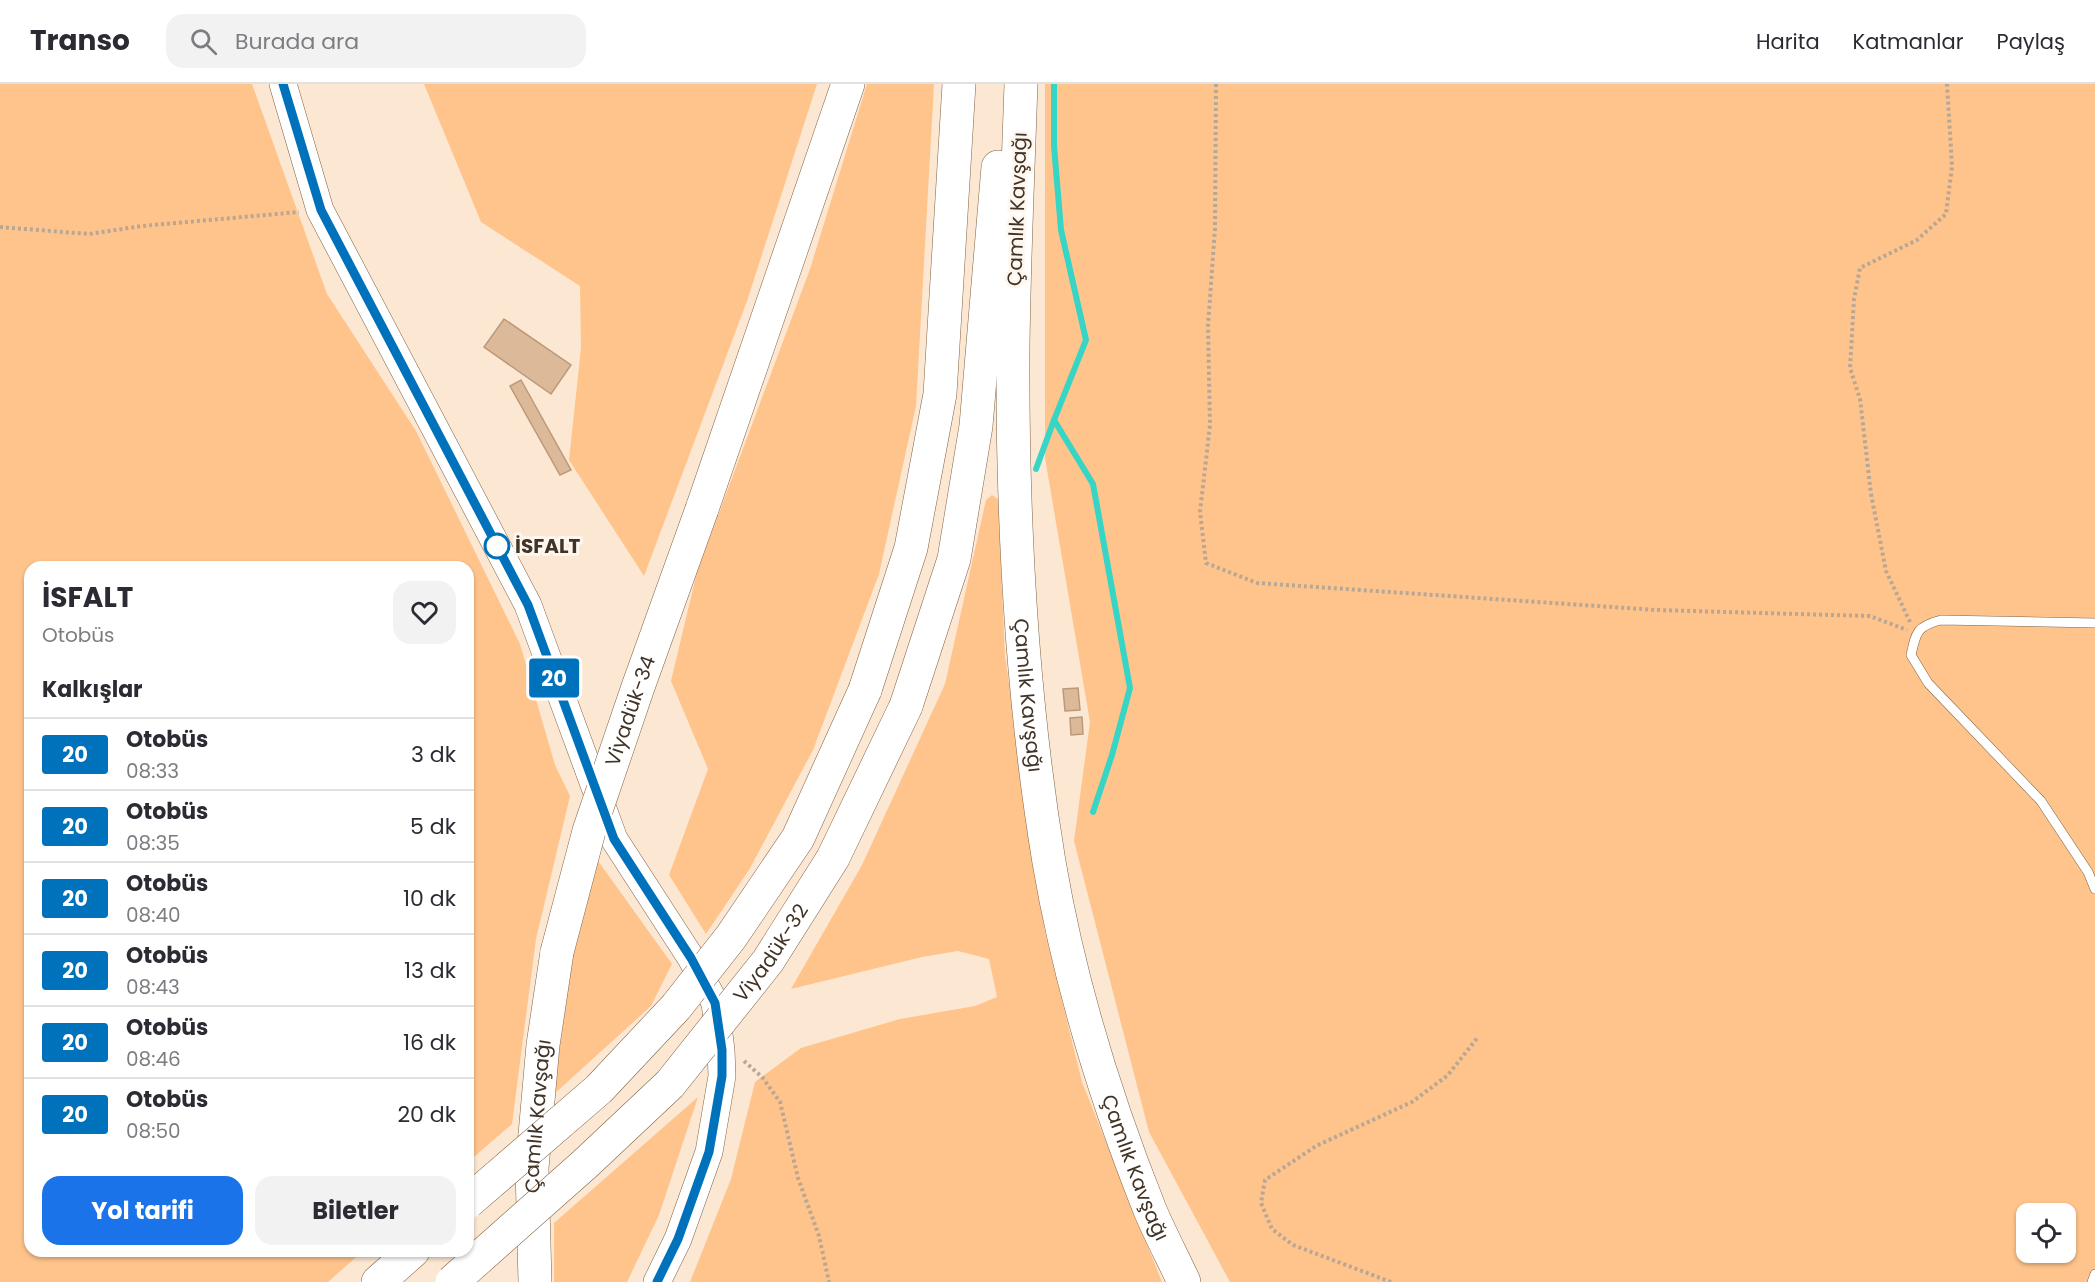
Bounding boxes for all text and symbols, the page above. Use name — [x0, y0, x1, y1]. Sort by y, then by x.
search box — [166, 14, 586, 68]
text: Transo — [30, 21, 130, 60]
icon: search — [187, 25, 220, 58]
text: Burada ara — [235, 26, 359, 57]
text: Harita — [1756, 27, 1820, 56]
text: Katmanlar — [1853, 27, 1963, 56]
text: Paylaş — [1996, 27, 2065, 56]
street label: Çamlık Kavşağı — [1000, 131, 1034, 287]
place label: İSFALT — [515, 532, 580, 560]
marker: İSFALT — [484, 533, 510, 559]
text: İSFALT — [42, 578, 133, 617]
button: heart — [393, 581, 456, 644]
street label: Çamlık Kavşağı — [1007, 618, 1050, 774]
text: Otobüs — [42, 621, 115, 649]
street label: Viyadük-34 — [598, 652, 662, 770]
line badge: 20 — [527, 658, 581, 698]
text: 20 — [541, 664, 567, 693]
text: Kalkışlar — [42, 674, 143, 705]
text: Otobüs — [126, 724, 208, 755]
text: 3 dk — [411, 739, 456, 770]
text: 20 — [62, 740, 88, 769]
text: 08:33 — [126, 757, 179, 785]
text: Otobüs — [126, 796, 208, 827]
text: 5 dk — [410, 811, 456, 842]
text: 20 — [62, 812, 88, 841]
text: 08:35 — [126, 829, 180, 857]
text: Otobüs — [126, 868, 208, 899]
text: 10 dk — [403, 883, 456, 914]
text: 20 — [62, 884, 88, 913]
street label: Viyadük-32 — [727, 898, 815, 1008]
text: 08:40 — [126, 901, 181, 929]
text: Otobüs — [126, 940, 208, 971]
text: 13 dk — [404, 955, 456, 986]
text: 20 — [62, 956, 88, 985]
text: 08:43 — [126, 973, 180, 1001]
text: Otobüs — [126, 1012, 208, 1043]
text: 16 dk — [403, 1027, 456, 1058]
text: 20 — [62, 1028, 88, 1057]
street label: Çamlık Kavşağı — [518, 1037, 558, 1194]
text: 08:46 — [126, 1045, 181, 1073]
text: Otobüs — [126, 1084, 208, 1115]
street label: Çamlık Kavşağı — [1095, 1091, 1176, 1245]
text: 20 dk — [397, 1099, 456, 1130]
text: 20 — [62, 1100, 88, 1129]
text: 08:50 — [126, 1117, 181, 1145]
button: Yol tarifi — [42, 1176, 243, 1245]
button: Biletler — [255, 1176, 456, 1245]
map controls — [2016, 1203, 2076, 1263]
button: locate — [2016, 1203, 2076, 1263]

